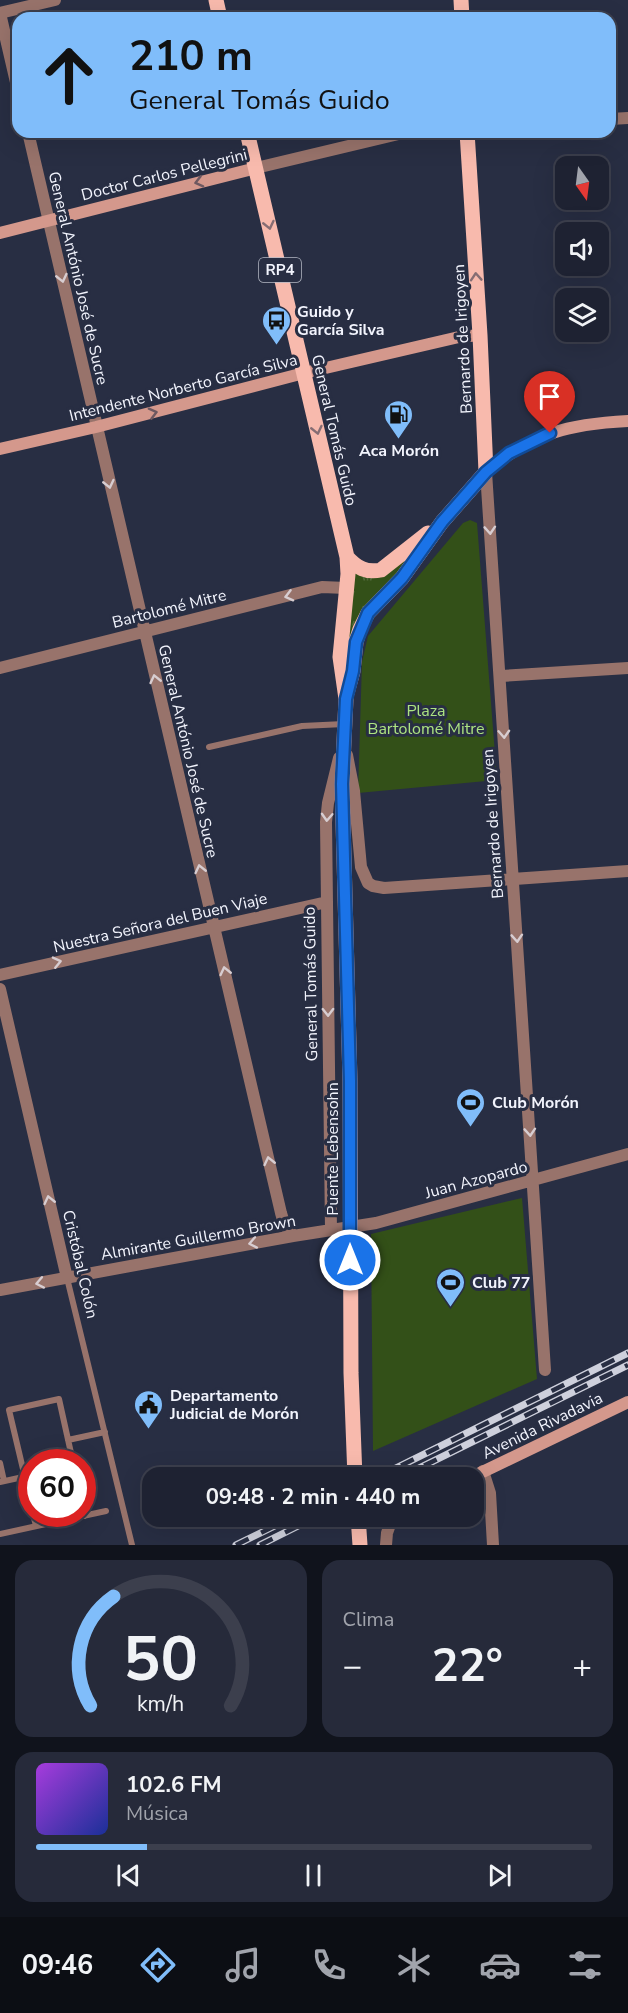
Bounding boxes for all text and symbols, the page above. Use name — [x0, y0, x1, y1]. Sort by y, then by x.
text: 210 m — [129, 28, 253, 85]
icon: ahead — [30, 36, 108, 114]
text: General Tomás Guido — [129, 82, 390, 119]
street label: Doctor Carlos Pellegrini — [79, 144, 250, 206]
north arrow — [555, 156, 609, 210]
map controls — [555, 156, 609, 342]
street label: General António José de Sucre — [43, 169, 113, 387]
one-way arrow — [194, 175, 204, 188]
one-way arrow — [262, 219, 275, 229]
button: sound — [555, 222, 609, 276]
road number: RP4 — [259, 258, 301, 282]
street label: Bernardo de Irigoyen — [448, 264, 478, 414]
one-way arrow — [470, 272, 483, 281]
one-way arrow — [54, 273, 67, 283]
button: layers — [555, 288, 609, 342]
place label: Guido y García Silva — [297, 301, 384, 341]
bus stop icon: Guido y García Silva — [260, 304, 292, 346]
street label: Intendente Norberto García Silva — [67, 349, 300, 427]
street label: General Tomás Guido — [306, 352, 362, 508]
pin — [524, 371, 575, 433]
icon: arrive — [533, 380, 566, 413]
fuel station icon: Aca Morón — [383, 398, 415, 440]
one-way arrow — [148, 407, 158, 420]
one-way arrow — [310, 425, 323, 435]
place label: Aca Morón — [359, 440, 439, 462]
one-way arrow — [102, 479, 115, 489]
one-way arrow — [484, 526, 497, 535]
street label: Bartolomé Mitre — [110, 584, 229, 634]
one-way arrow — [284, 588, 294, 601]
street label: General António José de Sucre — [153, 642, 223, 860]
one-way arrow — [149, 675, 162, 685]
park label: Plaza Bartolomé Mitre — [368, 700, 484, 740]
one-way arrow — [498, 730, 511, 739]
street label: Bernardo de Irigoyen — [477, 748, 509, 899]
one-way arrow — [320, 813, 333, 822]
one-way arrow — [195, 864, 208, 874]
street label: Nuestra Señora del Buen Viaje — [51, 888, 269, 958]
street label: General Tomás Guido — [299, 906, 323, 1061]
one-way arrow — [510, 933, 523, 942]
one-way arrow — [52, 957, 62, 970]
one-way arrow — [219, 966, 232, 976]
one-way arrow — [322, 1008, 334, 1017]
street label: Puente Lebensohn — [322, 1082, 344, 1216]
sports icon: Club Morón — [455, 1086, 487, 1128]
place label: Club Morón — [492, 1092, 579, 1114]
one-way arrow — [523, 1128, 536, 1137]
one-way arrow — [263, 1156, 276, 1166]
street label: Juan Azopardo — [422, 1156, 530, 1204]
one-way arrow — [44, 1195, 57, 1205]
street label: Cristóbal Colón — [57, 1208, 103, 1321]
street label: Almirante Guillermo Brown — [99, 1210, 297, 1266]
position arrow — [318, 1228, 382, 1292]
one-way arrow — [248, 1236, 258, 1249]
sports icon: Club 77 — [435, 1266, 467, 1308]
place label: Club 77 — [472, 1272, 530, 1294]
one-way arrow — [36, 1276, 46, 1289]
place label: Departamento Judicial de Morón — [169, 1385, 299, 1425]
street label: Avenida Rivadavia — [478, 1387, 606, 1465]
public building icon: Departamento Judicial de Morón — [133, 1388, 165, 1430]
speed limit sign: 60 — [18, 1449, 96, 1527]
text: 09:48 · 2 min · 440 m — [206, 1482, 420, 1512]
text: Clima — [343, 1606, 394, 1633]
text: 50 — [123, 1617, 198, 1702]
text: 22° — [432, 1636, 503, 1697]
text: − — [343, 1644, 362, 1689]
text: + — [572, 1644, 592, 1689]
text: km/h — [137, 1689, 184, 1719]
text: 102.6 FM — [126, 1770, 222, 1800]
text: Música — [126, 1800, 188, 1827]
icon: previous — [112, 1859, 145, 1892]
icon: pause — [297, 1859, 330, 1892]
icon: next — [483, 1859, 516, 1892]
icon: directions — [137, 1944, 179, 1986]
icon: music — [222, 1944, 264, 1986]
icon: phone — [308, 1944, 350, 1986]
icon: climate — [393, 1944, 435, 1986]
icon: car — [479, 1944, 521, 1986]
icon: filters — [564, 1944, 606, 1986]
text: 09:46 — [22, 1947, 93, 1984]

